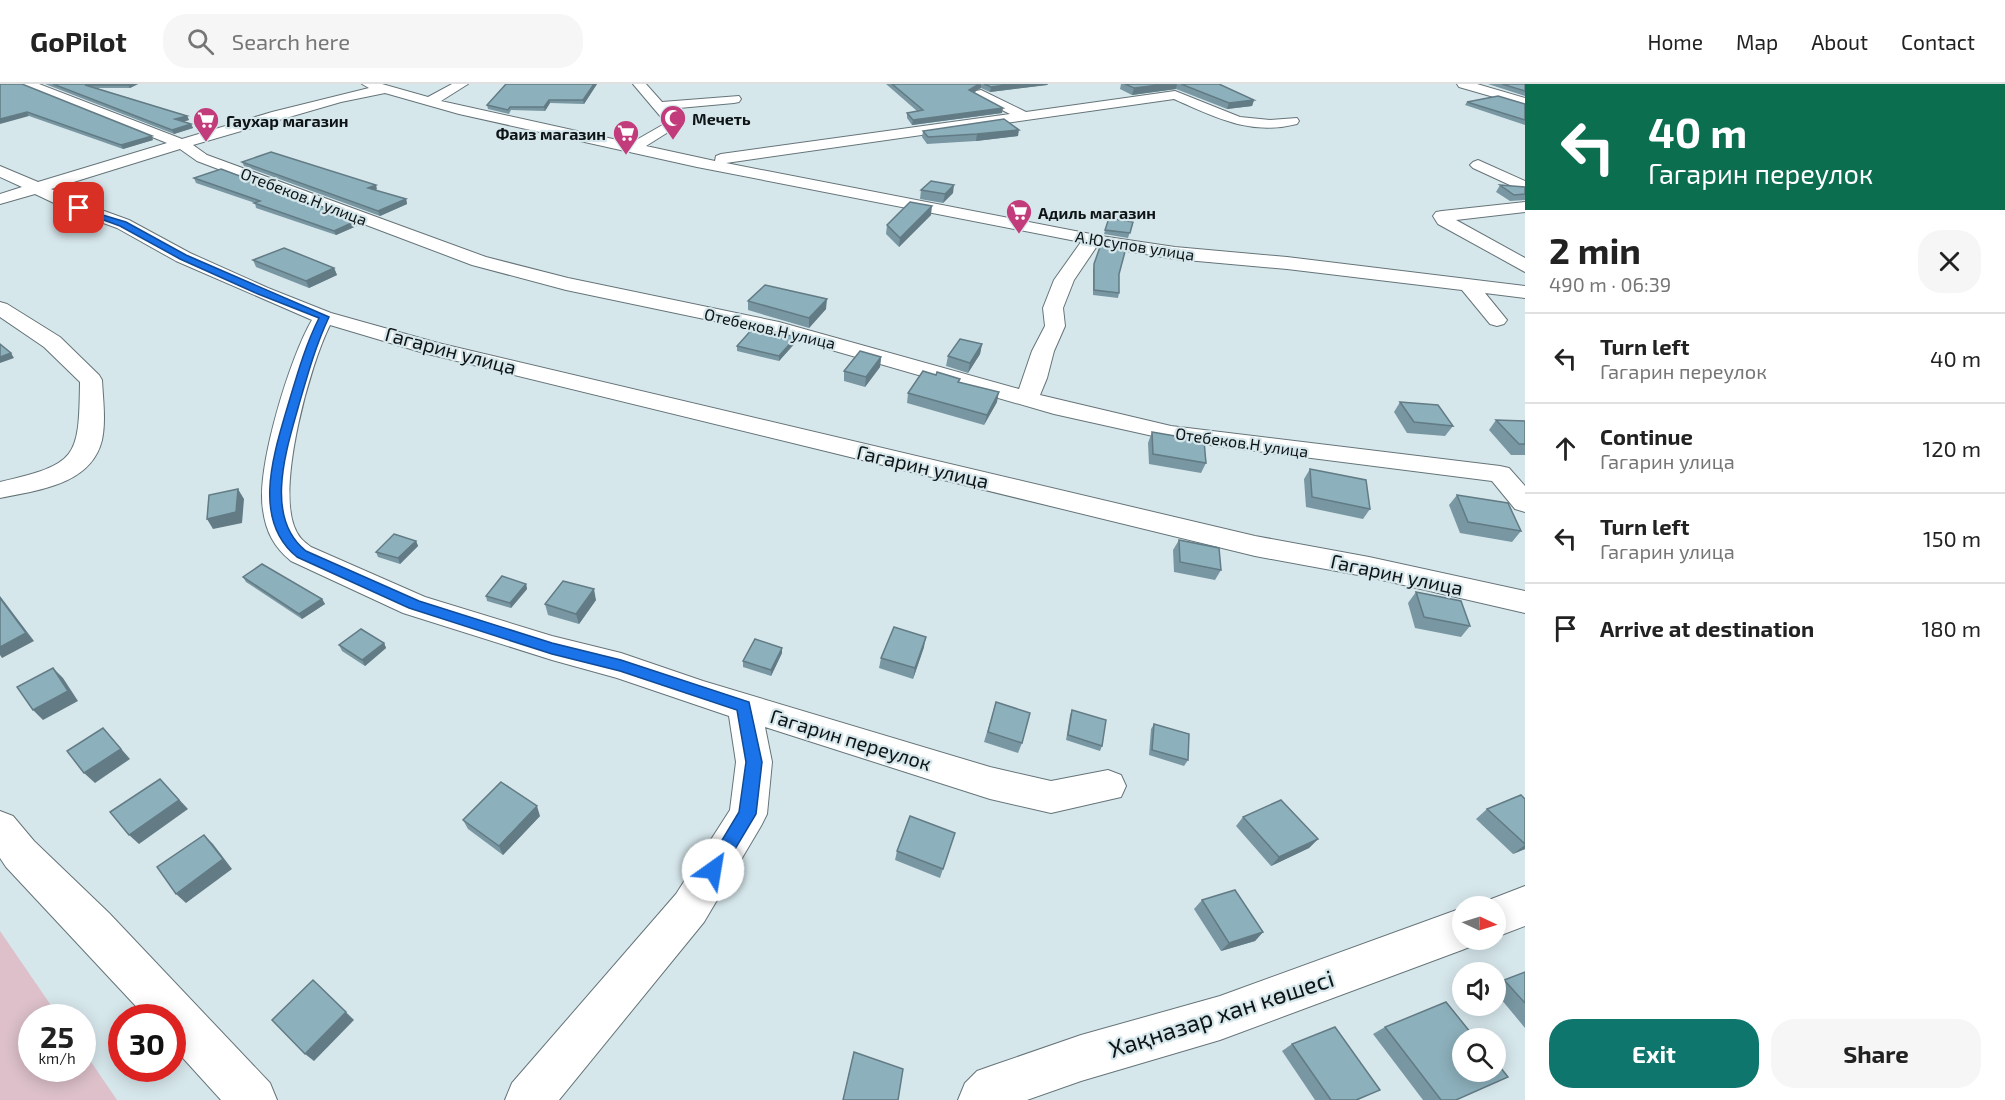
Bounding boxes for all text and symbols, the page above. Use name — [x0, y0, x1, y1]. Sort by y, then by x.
search box — [163, 14, 583, 68]
text: GoPilot — [30, 24, 127, 58]
icon: search — [184, 25, 217, 58]
text: Search here — [232, 28, 350, 54]
text: Home — [1647, 29, 1703, 54]
text: Map — [1736, 29, 1778, 54]
text: About — [1811, 29, 1868, 54]
text: Contact — [1901, 29, 1975, 54]
mosque icon: Мечеть — [658, 103, 688, 141]
supermarket icon: Гаухар магазин — [191, 105, 221, 143]
text: 40 m — [1648, 106, 1747, 156]
icon: left — [1549, 108, 1627, 186]
place label: Мечеть — [692, 109, 751, 128]
place label: Гаухар магазин — [226, 111, 348, 130]
supermarket icon: Фаиз магазин — [611, 118, 641, 156]
place label: Фаиз магазин — [496, 124, 606, 143]
text: Гагарин переулок — [1648, 157, 1873, 189]
street label: Отебеков.Н улица — [238, 163, 370, 230]
pin — [53, 182, 104, 233]
icon: arrive — [62, 191, 95, 224]
supermarket icon: Адиль магазин — [1004, 197, 1034, 235]
place label: Адиль магазин — [1038, 203, 1156, 222]
street label: А.Юсупов улица — [1074, 226, 1196, 265]
text: 2 min — [1549, 228, 1641, 271]
button: close — [1918, 230, 1981, 293]
text: 490 m · 06:39 — [1549, 272, 1671, 296]
street label: Отебеков.Н улица — [702, 304, 837, 353]
street label: Гагарин улица — [383, 321, 519, 380]
text: Turn left — [1600, 333, 1689, 359]
icon: left — [1549, 342, 1582, 375]
text: 40 m — [1930, 345, 1981, 371]
text: Гагарин переулок — [1600, 359, 1767, 383]
street label: Отебеков.Н улица — [1174, 423, 1310, 462]
text: Continue — [1600, 423, 1693, 449]
icon: ahead — [1549, 432, 1582, 465]
text: 120 m — [1922, 435, 1981, 461]
street label: Гагарин улица — [854, 439, 991, 494]
text: Гагарин улица — [1600, 449, 1735, 473]
text: Turn left — [1600, 513, 1689, 539]
icon: left — [1549, 522, 1582, 555]
text: 150 m — [1923, 525, 1981, 551]
text: Гагарин улица — [1600, 539, 1735, 563]
street label: Гагарин улица — [1328, 548, 1465, 601]
icon: arrive — [1549, 612, 1582, 645]
text: Arrive at destination — [1600, 615, 1814, 641]
text: 180 m — [1921, 615, 1981, 641]
street label: Гагарин переулок — [767, 703, 935, 776]
position arrow — [681, 838, 745, 902]
north arrow — [1452, 896, 1506, 950]
map controls — [1452, 896, 1506, 1082]
button: sound — [1452, 962, 1506, 1016]
street label: Хақназар хан көшесі — [1105, 963, 1337, 1063]
speed limit sign: 30 — [108, 1004, 186, 1082]
text: 25 — [40, 1018, 74, 1054]
button: Exit — [1549, 1019, 1759, 1088]
button: Share — [1771, 1019, 1981, 1088]
button: search — [1452, 1028, 1506, 1082]
text: km/h — [38, 1049, 76, 1067]

